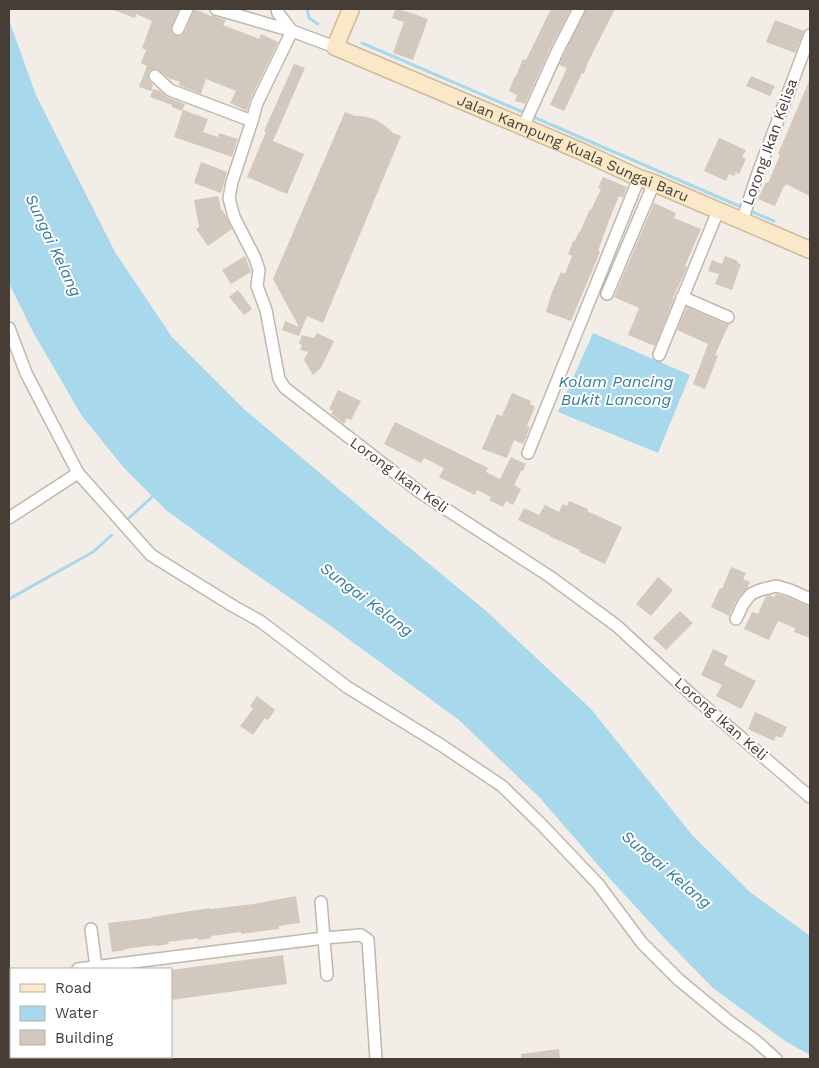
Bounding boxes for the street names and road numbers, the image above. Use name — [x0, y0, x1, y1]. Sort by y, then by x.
street label: Lorong Ikan Kelisa — [739, 76, 801, 208]
street label: Jalan Kampung Kuala Sungai Baru — [455, 91, 692, 206]
street label: Lorong Ikan Keli — [346, 433, 452, 517]
street label: Lorong Ikan Keli — [671, 674, 771, 764]

